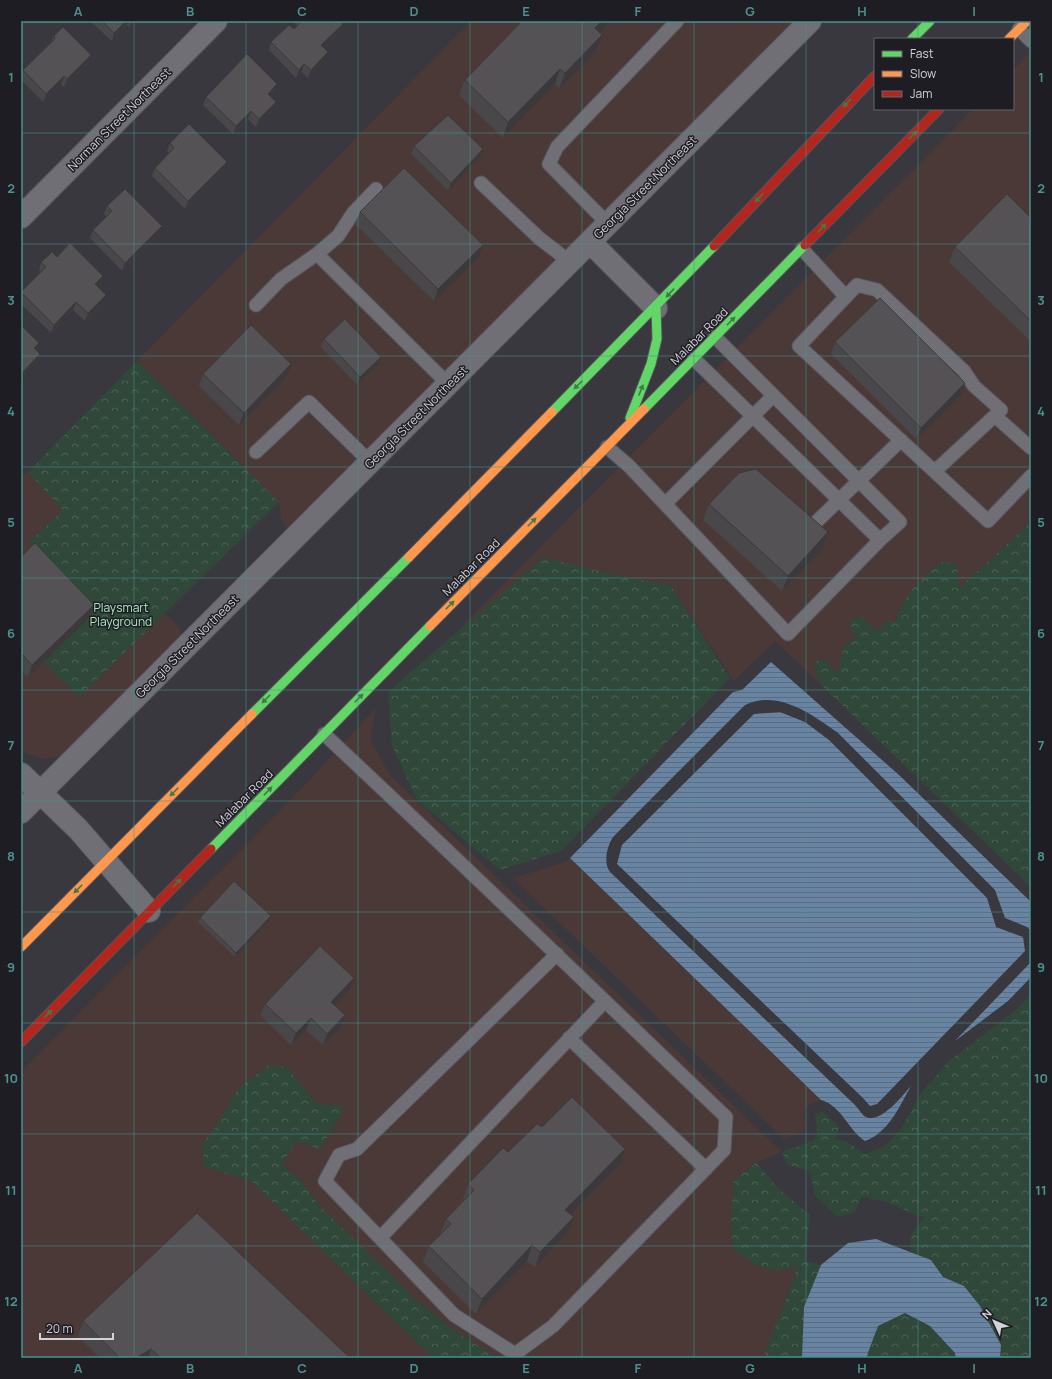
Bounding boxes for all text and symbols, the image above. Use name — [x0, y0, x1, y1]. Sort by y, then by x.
text: A — [74, 2, 83, 20]
text: B — [186, 2, 194, 20]
text: C — [297, 2, 307, 20]
text: D — [409, 2, 419, 20]
text: E — [522, 2, 530, 20]
text: F — [635, 2, 642, 20]
text: G — [745, 2, 755, 20]
text: H — [857, 2, 867, 20]
text: I — [972, 2, 976, 20]
legend — [874, 38, 1014, 110]
text: Fast — [910, 45, 934, 62]
street label: Norman Street Northeast — [64, 63, 175, 174]
text: Slow — [910, 65, 936, 82]
text: 1 — [8, 68, 14, 86]
text: 1 — [1038, 68, 1044, 86]
text: Jam — [910, 85, 932, 102]
one-way arrow — [843, 98, 852, 108]
one-way arrow — [908, 130, 918, 140]
street label: Georgia Street Northeast — [590, 132, 700, 242]
text: 2 — [7, 179, 15, 197]
text: 2 — [1037, 179, 1045, 197]
one-way arrow — [754, 193, 763, 203]
one-way arrow — [817, 223, 827, 233]
one-way arrow — [665, 288, 675, 298]
text: 3 — [7, 291, 15, 309]
text: 3 — [1037, 291, 1045, 309]
street label: Malabar Road — [666, 303, 732, 369]
one-way arrow — [726, 316, 736, 326]
street label: Georgia Street Northeast — [361, 362, 471, 472]
one-way arrow — [573, 380, 583, 390]
one-way arrow — [639, 384, 645, 396]
text: 4 — [7, 402, 15, 420]
text: 4 — [1037, 402, 1045, 420]
text: 5 — [7, 513, 15, 531]
text: 5 — [1037, 513, 1045, 531]
one-way arrow — [527, 517, 537, 527]
street label: Malabar Road — [438, 534, 504, 600]
street label: Georgia Street Northeast — [132, 591, 242, 701]
park label: Playsmart Playground — [90, 599, 152, 630]
one-way arrow — [445, 600, 455, 610]
text: 6 — [7, 624, 15, 642]
text: 6 — [1037, 624, 1045, 642]
one-way arrow — [354, 693, 364, 703]
one-way arrow — [261, 694, 271, 704]
text: 7 — [8, 736, 15, 754]
text: 7 — [1038, 736, 1045, 754]
street label: Malabar Road — [211, 765, 277, 831]
one-way arrow — [263, 786, 273, 796]
one-way arrow — [170, 787, 179, 797]
text: 8 — [7, 847, 15, 865]
text: 8 — [1037, 847, 1045, 865]
one-way arrow — [172, 878, 182, 888]
one-way arrow — [73, 884, 83, 894]
text: 9 — [7, 958, 15, 976]
text: 9 — [1037, 958, 1045, 976]
one-way arrow — [43, 1009, 53, 1019]
text: 10 — [4, 1069, 18, 1087]
text: 10 — [1034, 1069, 1048, 1087]
text: 11 — [5, 1181, 17, 1199]
text: 11 — [1035, 1181, 1047, 1199]
text: 12 — [4, 1292, 18, 1310]
text: 12 — [1034, 1292, 1048, 1310]
north arrow — [974, 1301, 1014, 1341]
text: N — [978, 1306, 995, 1322]
scale bar — [40, 1315, 113, 1341]
text: 20 m — [46, 1320, 73, 1337]
text: A — [74, 1359, 83, 1377]
text: B — [186, 1359, 194, 1377]
text: C — [297, 1359, 307, 1377]
text: D — [409, 1359, 419, 1377]
text: E — [522, 1359, 530, 1377]
text: F — [635, 1359, 642, 1377]
text: G — [745, 1359, 755, 1377]
text: H — [857, 1359, 867, 1377]
text: I — [972, 1359, 976, 1377]

